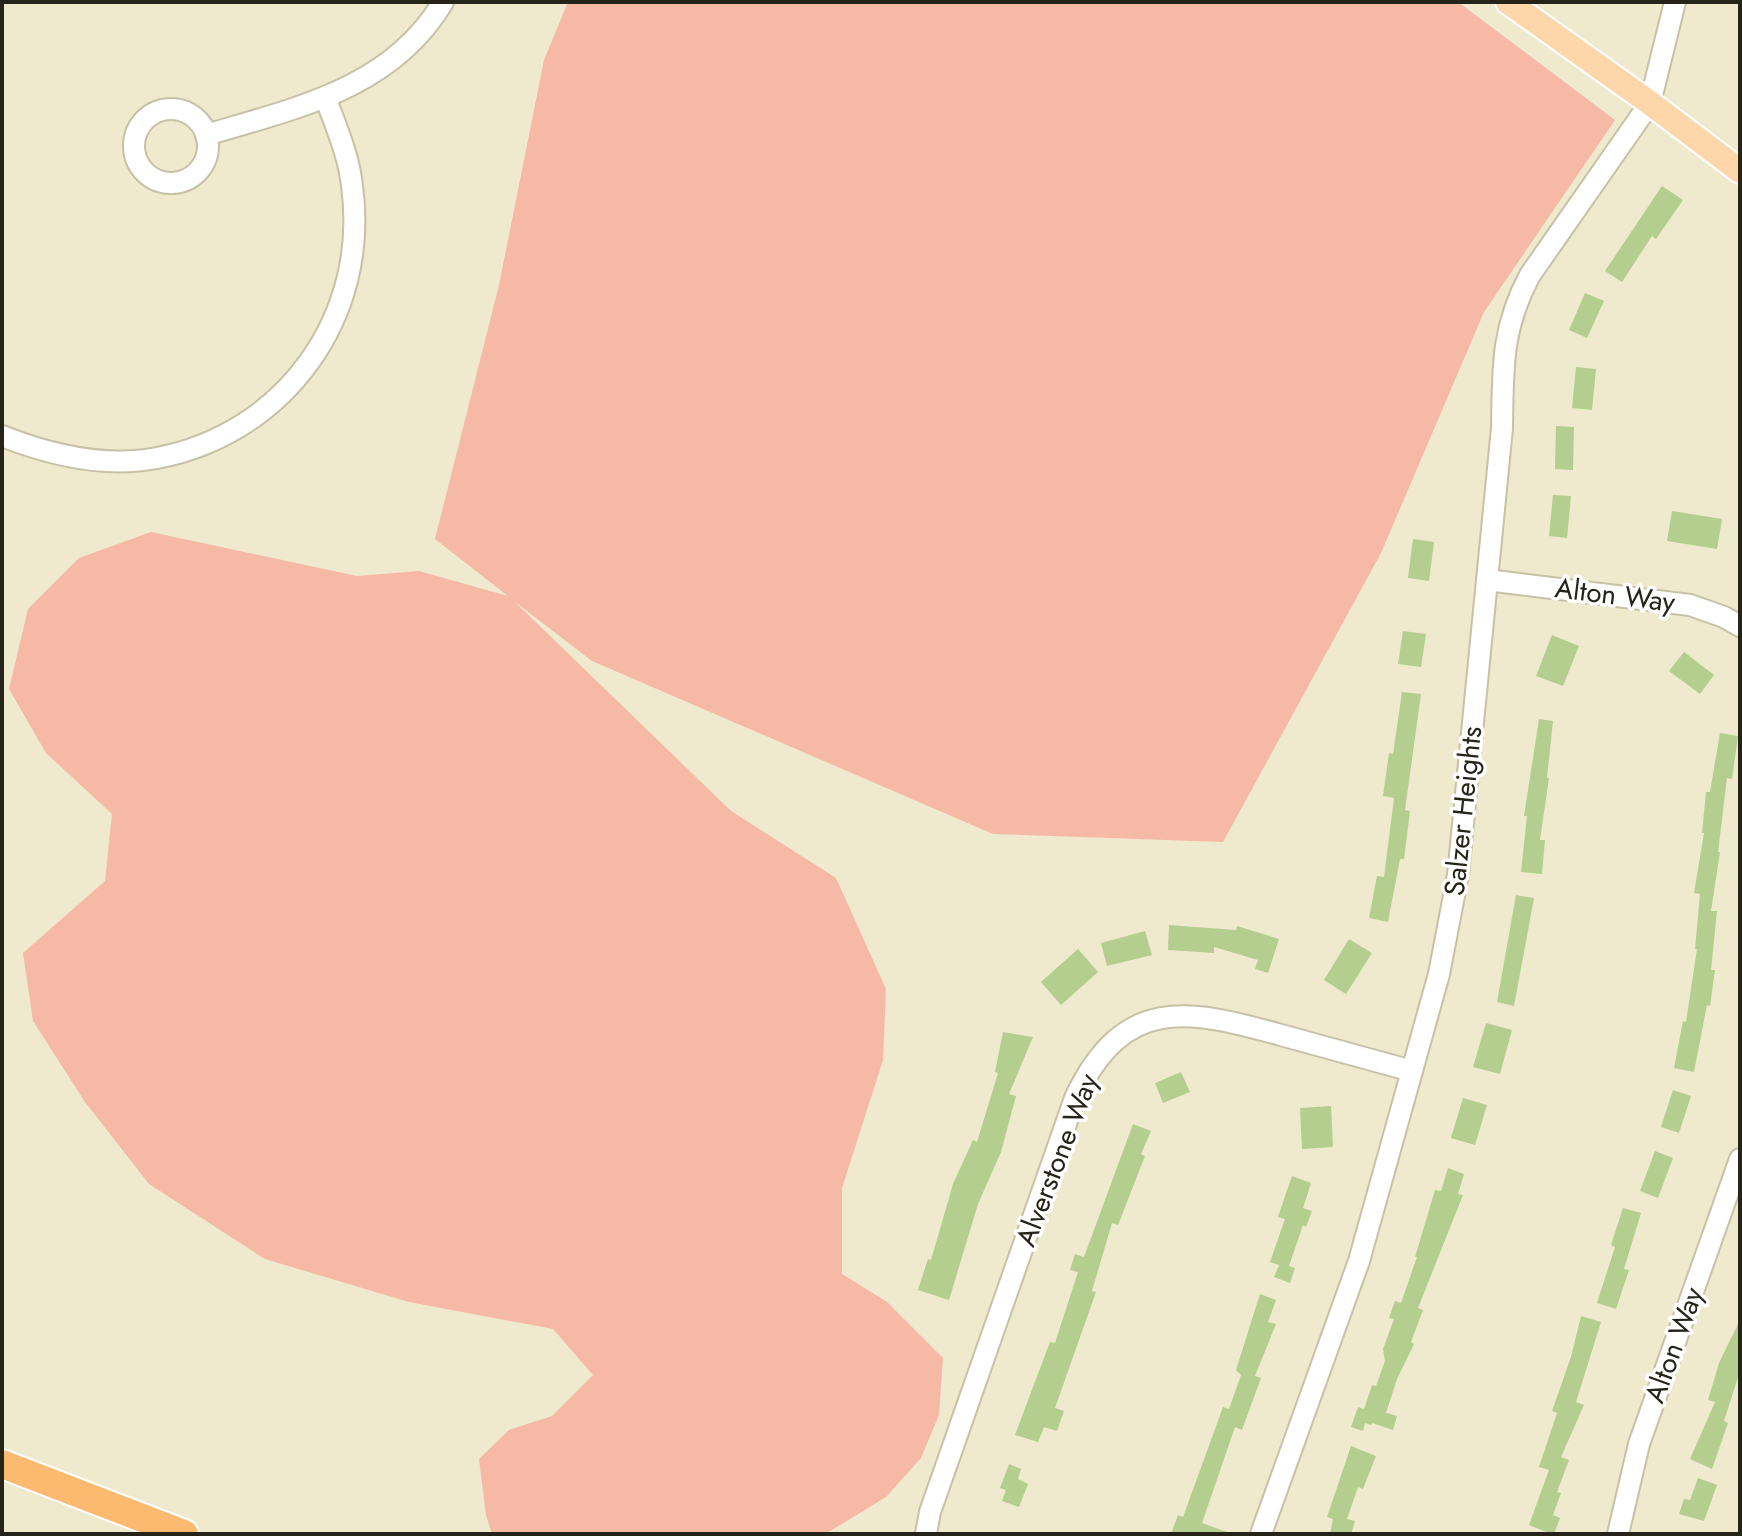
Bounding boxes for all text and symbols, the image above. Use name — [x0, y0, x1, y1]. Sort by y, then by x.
street label: Alton Way — [1553, 567, 1678, 623]
street label: Salzer Heights — [1434, 724, 1492, 898]
street label: Alverstone Way — [1005, 1067, 1109, 1252]
street label: Alton Way — [1634, 1281, 1714, 1409]

